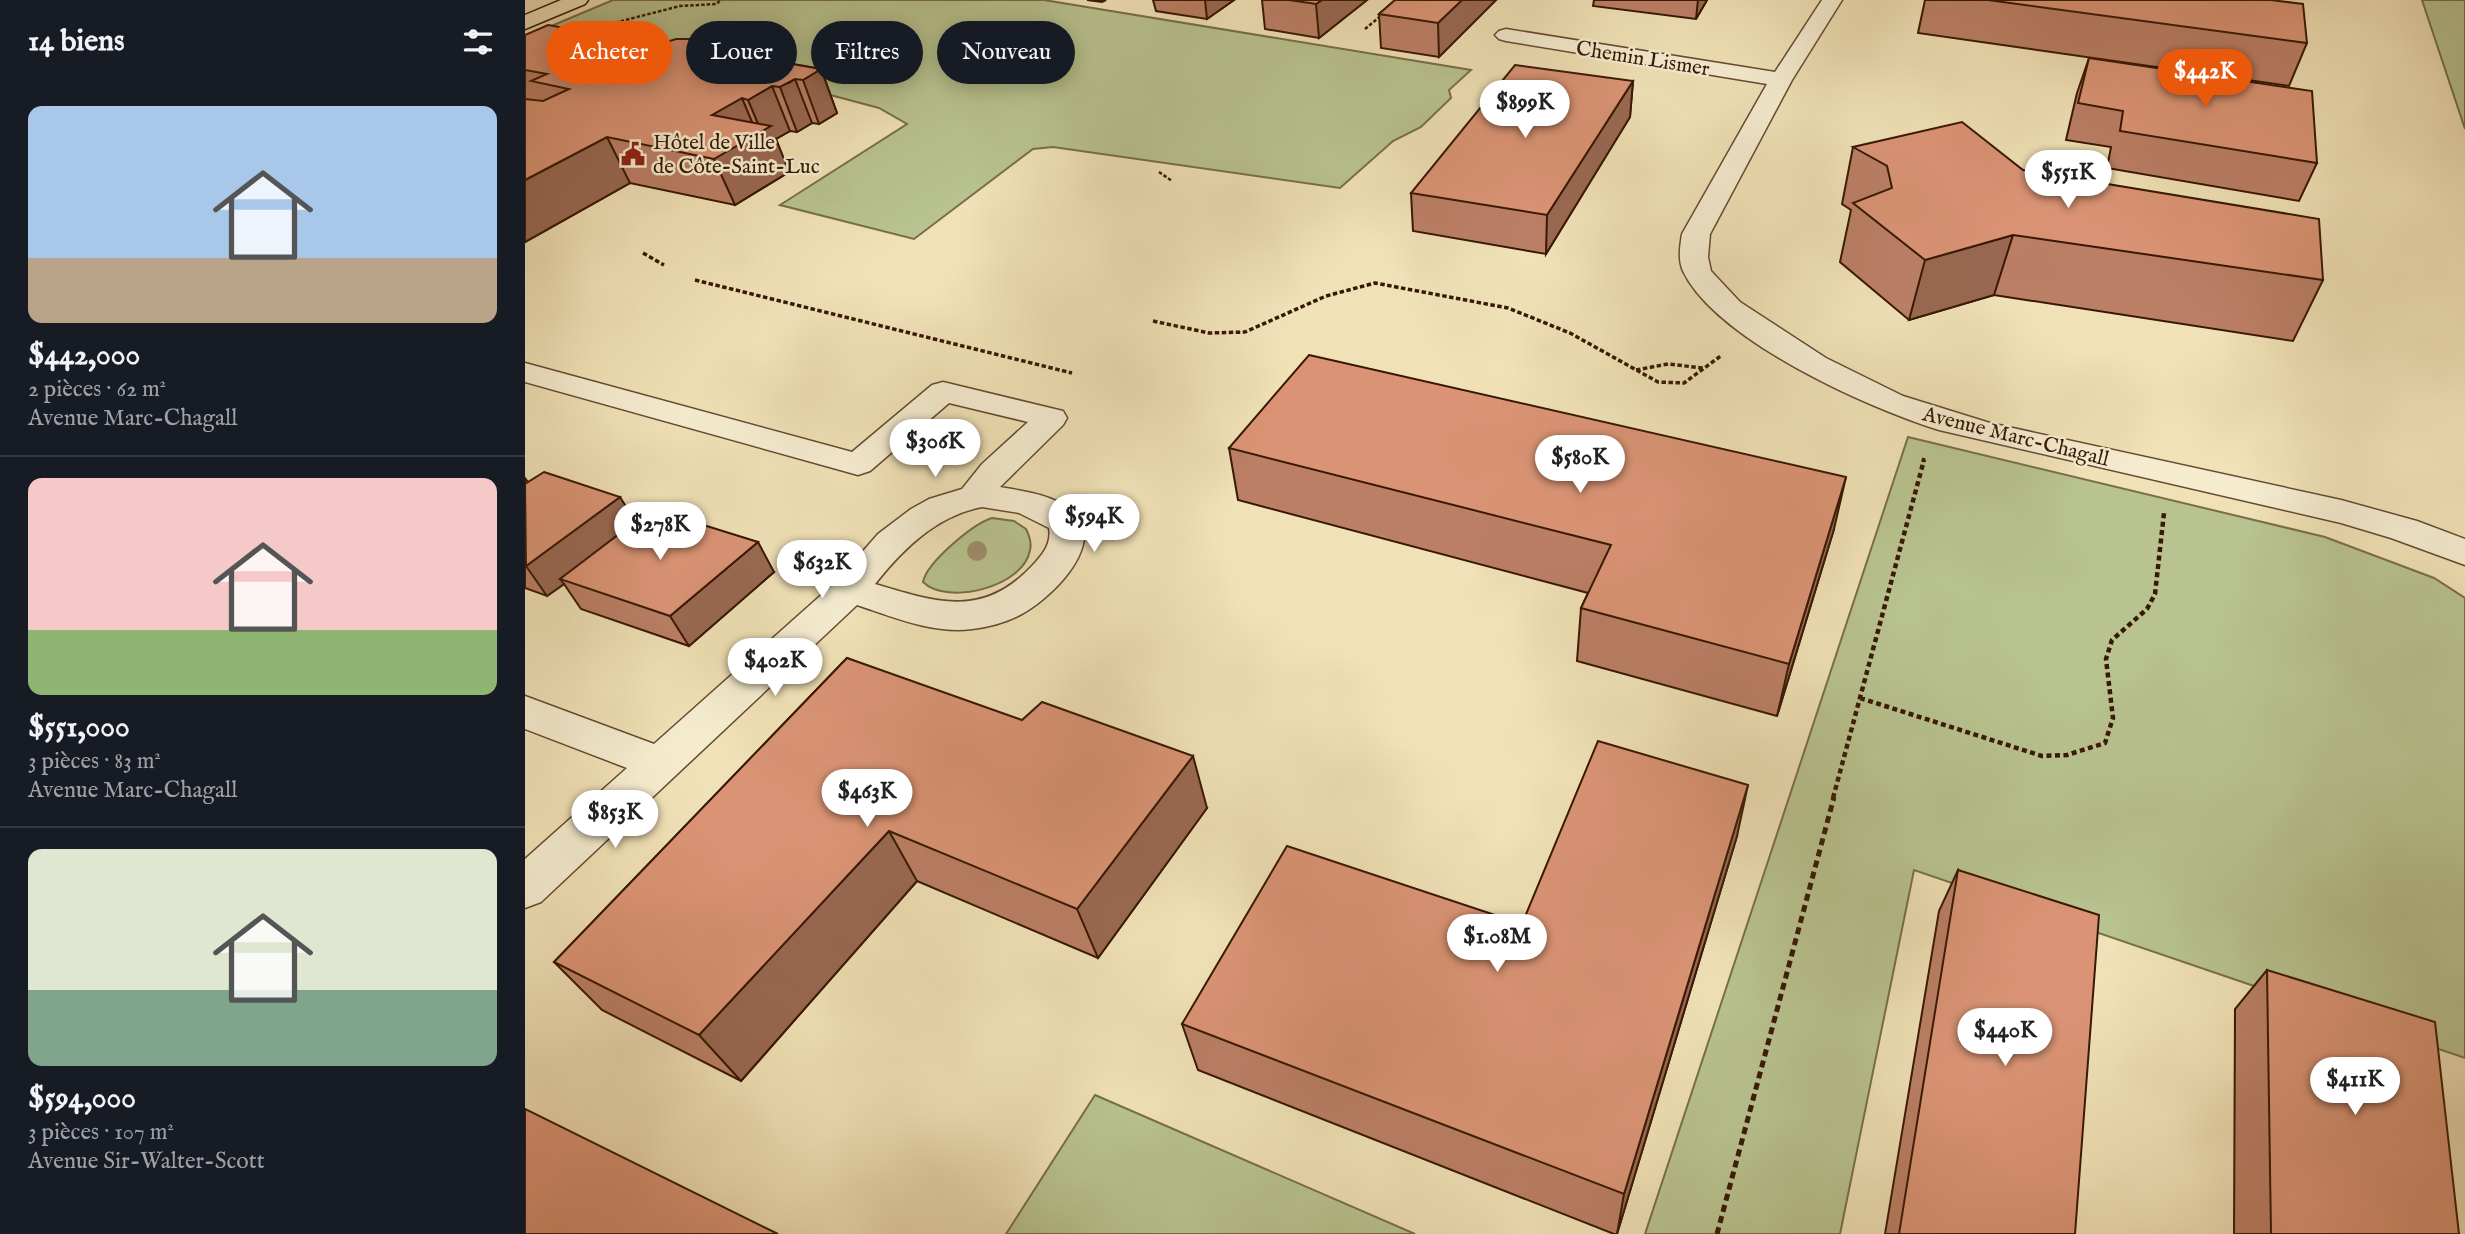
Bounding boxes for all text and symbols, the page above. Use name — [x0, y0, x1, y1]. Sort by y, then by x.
chip: Acheter — [546, 21, 672, 84]
chip: Louer — [686, 21, 797, 84]
chip: Filtres — [811, 21, 923, 84]
chip: Nouveau — [937, 21, 1075, 84]
text: 14 biens — [28, 23, 125, 61]
icon: filters — [459, 23, 497, 61]
street label: Chemin Lismer — [1574, 36, 1712, 83]
pin: $442K — [2156, 50, 2254, 109]
text: $442K — [2174, 57, 2236, 86]
pin: $899K — [1476, 80, 1574, 140]
text: $899K — [1496, 88, 1554, 117]
place label: Hôtel de Ville de Côte-Saint-Luc — [653, 130, 820, 181]
public building icon: Hôtel de Ville de Côte-Saint-Luc — [619, 140, 647, 168]
pin: $551K — [2019, 150, 2117, 210]
icon: home — [200, 152, 326, 278]
text: $551K — [2041, 158, 2095, 187]
text: $442,000 — [28, 337, 140, 375]
text: 2 pièces · 62 m² — [28, 375, 166, 404]
street label: Avenue Marc-Chagall — [1919, 401, 2112, 474]
text: Avenue Marc-Chagall — [28, 404, 238, 433]
pin: $306K — [886, 420, 984, 479]
text: $306K — [906, 427, 964, 456]
pin: $580K — [1531, 435, 1629, 495]
text: $580K — [1551, 443, 1609, 472]
pin: $594K — [1045, 494, 1143, 554]
text: $594K — [1065, 502, 1123, 531]
pin: $278K — [611, 503, 709, 562]
text: $278K — [630, 510, 690, 539]
icon: home — [200, 524, 326, 650]
pin: $632K — [773, 540, 871, 600]
text: $632K — [793, 548, 851, 577]
pin: $402K — [726, 638, 824, 698]
text: $402K — [744, 646, 806, 675]
text: $551,000 — [28, 709, 130, 747]
text: 3 pièces · 83 m² — [28, 747, 161, 776]
pin: $463K — [818, 770, 916, 829]
text: Avenue Marc-Chagall — [28, 776, 238, 805]
text: $463K — [838, 777, 896, 806]
pin: $853K — [566, 790, 664, 850]
text: $853K — [587, 798, 643, 827]
icon: home — [200, 895, 326, 1021]
pin: $1.08M — [1440, 914, 1554, 974]
text: $1.08M — [1463, 922, 1531, 951]
pin: $440K — [1956, 1009, 2054, 1068]
text: $440K — [1973, 1016, 2037, 1045]
pin: $411K — [2306, 1058, 2404, 1117]
text: $411K — [2326, 1065, 2384, 1094]
text: $594,000 — [28, 1080, 136, 1118]
text: 3 pièces · 107 m² — [28, 1118, 174, 1147]
text: Avenue Sir-Walter-Scott — [28, 1147, 265, 1176]

